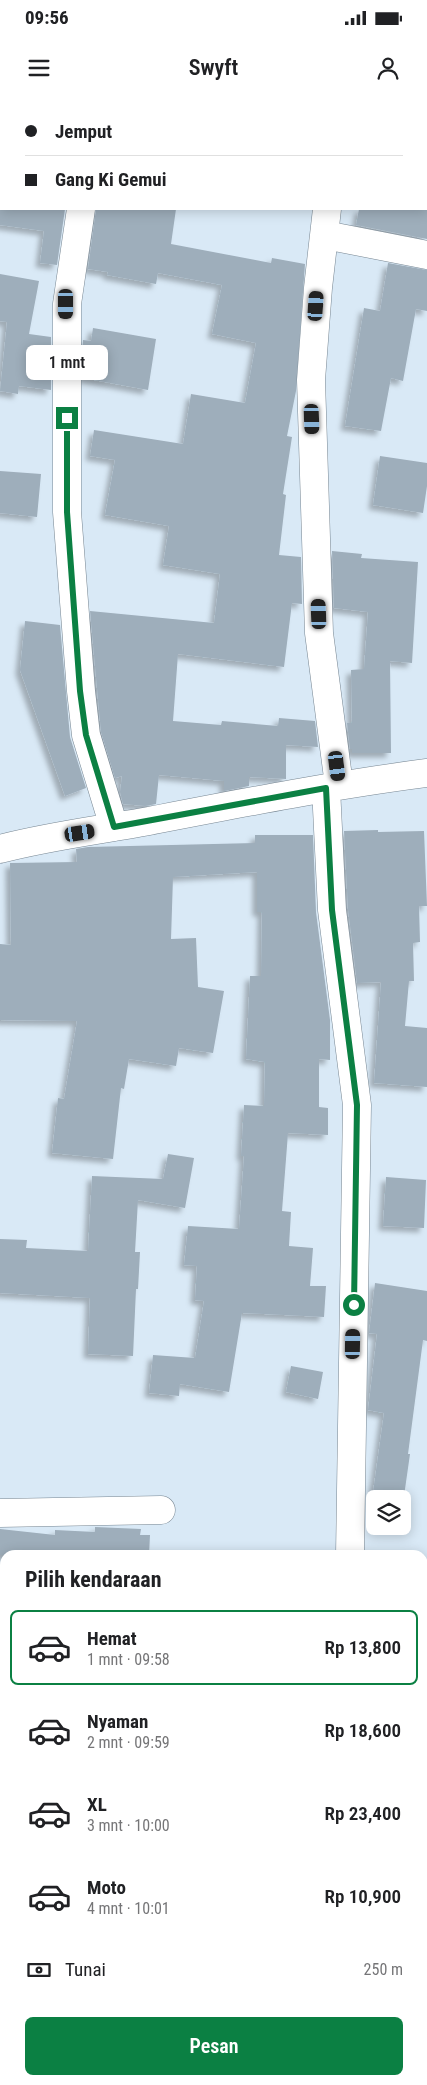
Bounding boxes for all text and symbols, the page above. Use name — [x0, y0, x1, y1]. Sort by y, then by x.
text: 09:56 — [25, 6, 69, 29]
icon: menu — [25, 54, 53, 82]
icon: person — [374, 54, 402, 82]
text: Swyft — [189, 55, 238, 80]
text: Jemput — [55, 120, 112, 143]
text: Gang Ki Gemui — [55, 168, 167, 191]
car — [58, 289, 73, 319]
car — [307, 291, 324, 321]
callout: 1 mnt — [26, 346, 108, 380]
text: 1 mnt — [49, 353, 85, 372]
car — [303, 404, 320, 434]
route end — [56, 407, 78, 429]
car — [310, 599, 327, 629]
car — [327, 750, 346, 782]
car — [64, 823, 95, 843]
route start — [343, 1294, 365, 1316]
car — [345, 1329, 360, 1359]
map controls — [366, 1490, 411, 1535]
button: layers — [366, 1490, 411, 1535]
text: Pilih kendaraan — [25, 1567, 161, 1592]
icon: car — [27, 1625, 72, 1670]
text: Hemat — [87, 1627, 137, 1650]
text: Rp 13,800 — [325, 1636, 401, 1659]
text: 1 mnt · 09:58 — [87, 1650, 170, 1669]
icon: car — [27, 1708, 72, 1753]
text: Nyaman — [87, 1710, 148, 1733]
text: Rp 18,600 — [325, 1719, 401, 1742]
text: 2 mnt · 09:59 — [87, 1733, 170, 1752]
icon: car — [27, 1791, 72, 1836]
text: XL — [87, 1793, 107, 1816]
text: Rp 23,400 — [325, 1802, 401, 1825]
text: 3 mnt · 10:00 — [87, 1816, 170, 1835]
icon: car — [27, 1874, 72, 1919]
text: Moto — [87, 1876, 126, 1899]
text: Rp 10,900 — [325, 1885, 401, 1908]
text: 4 mnt · 10:01 — [87, 1899, 170, 1918]
icon: cash — [25, 1956, 53, 1984]
text: Tunai — [65, 1958, 106, 1981]
text: 250 m — [364, 1960, 403, 1979]
button: Pesan — [25, 2017, 403, 2075]

